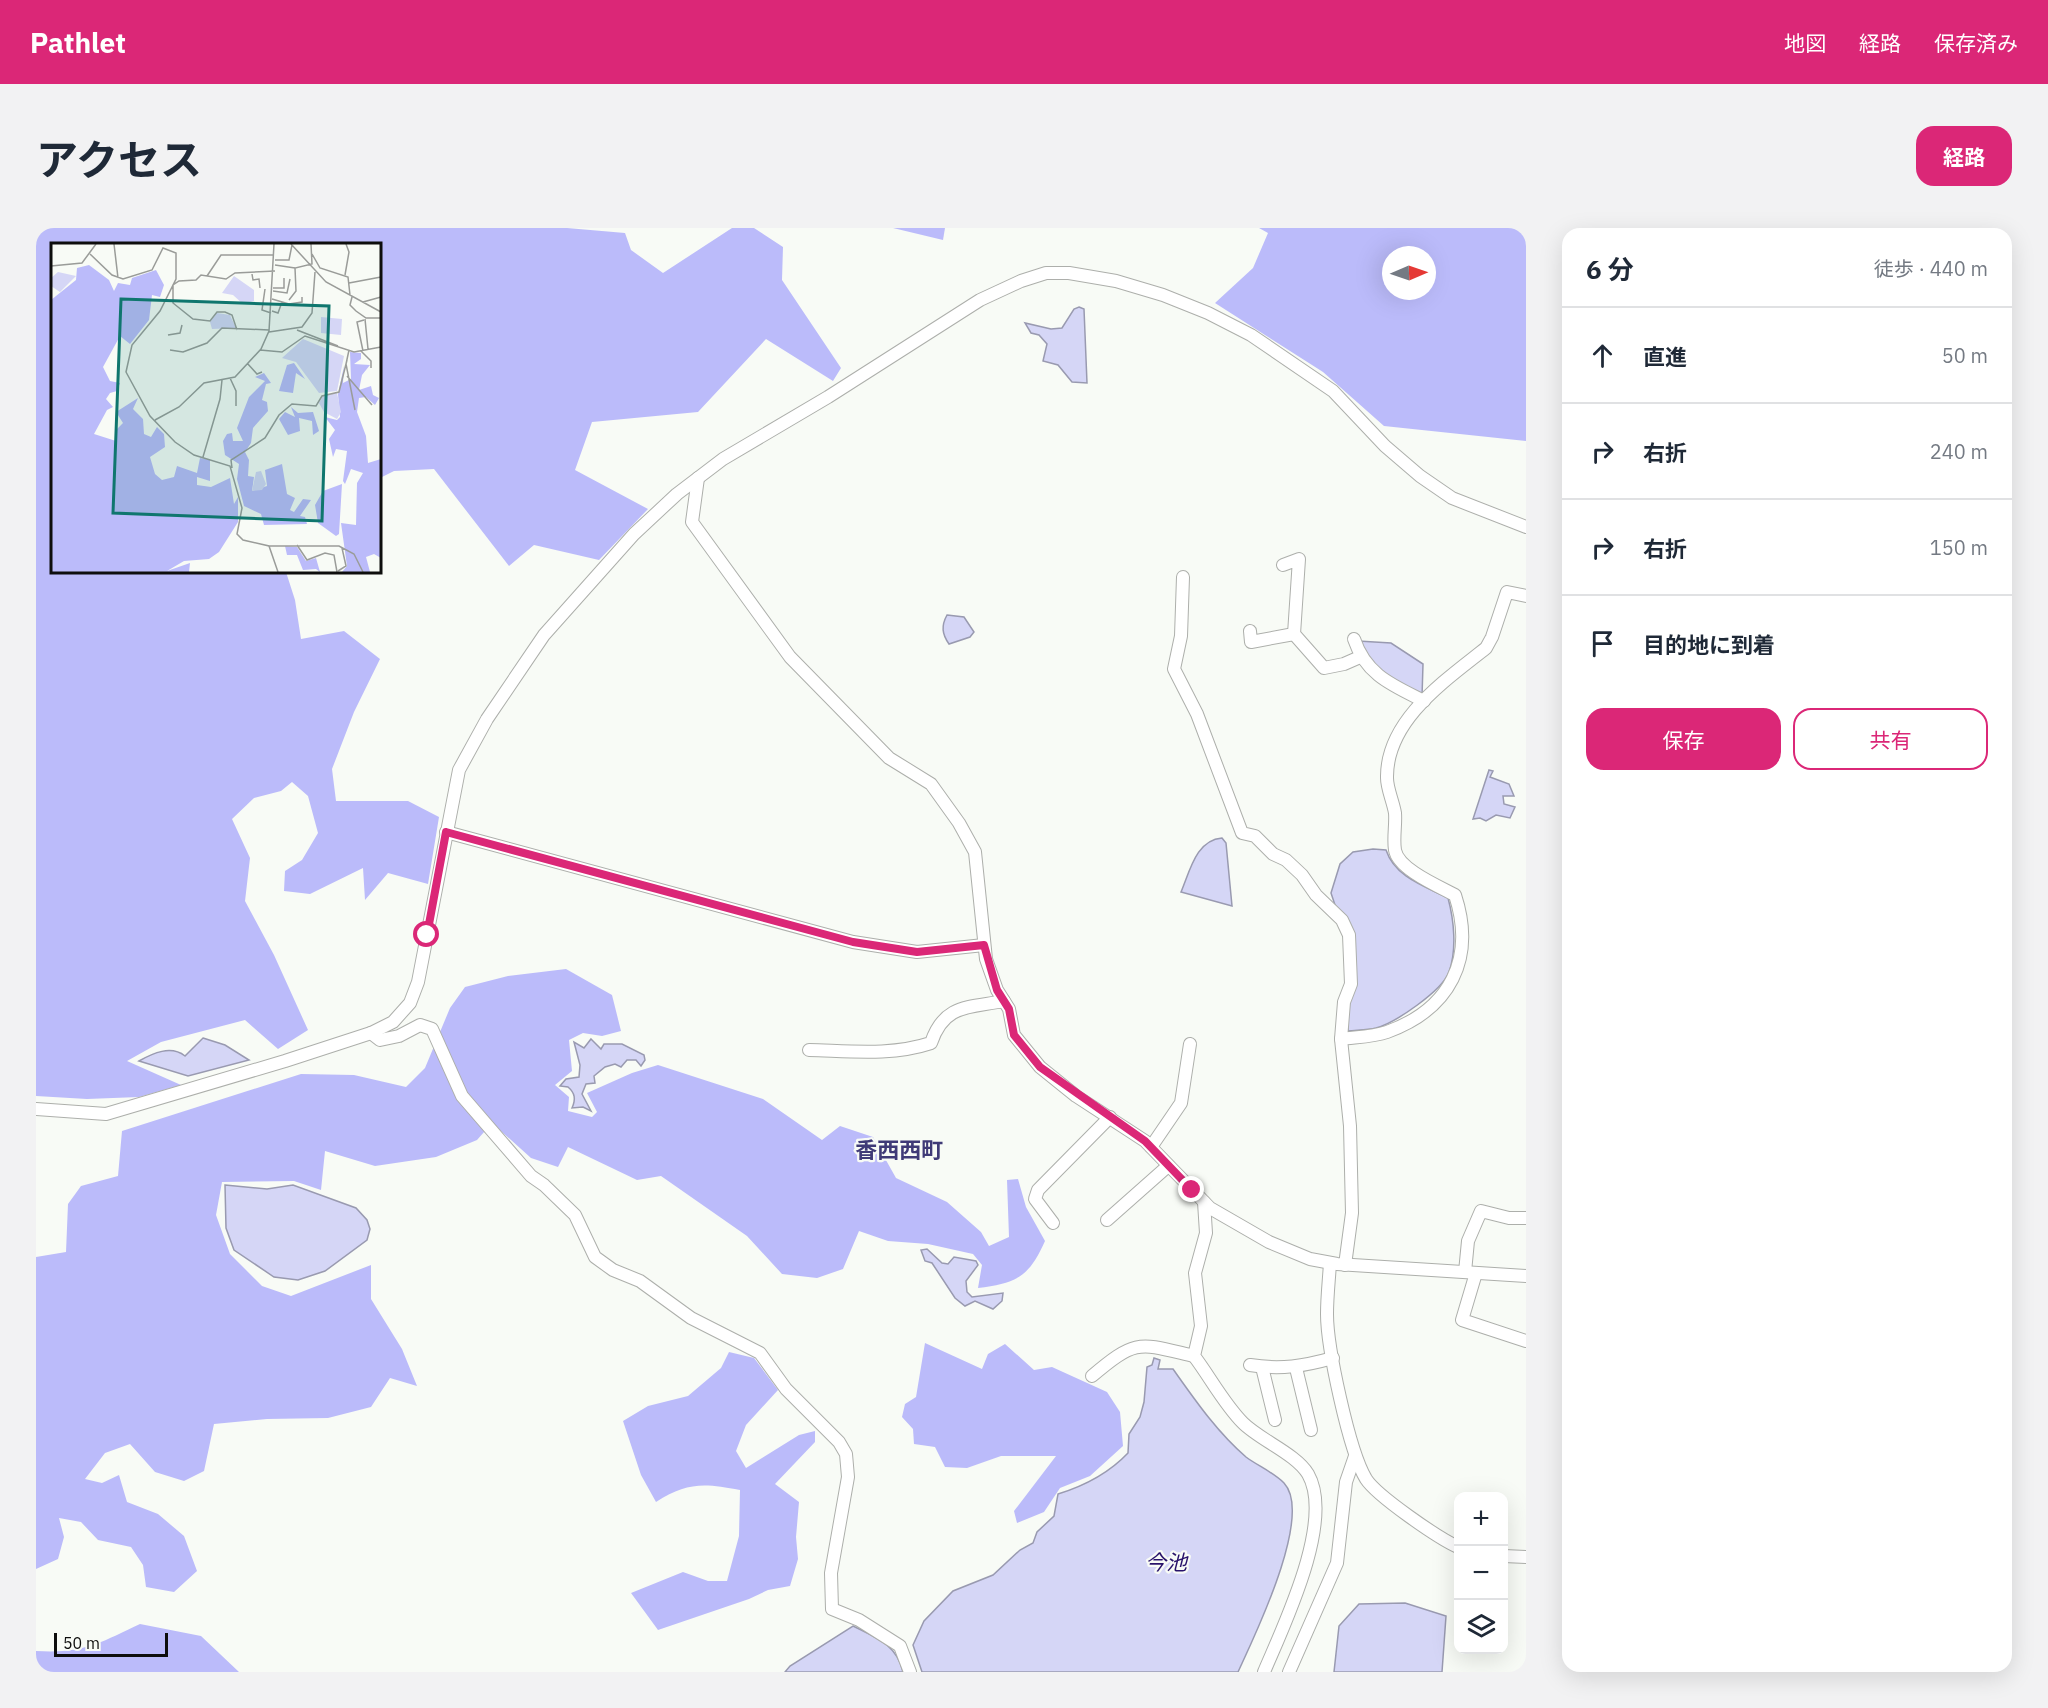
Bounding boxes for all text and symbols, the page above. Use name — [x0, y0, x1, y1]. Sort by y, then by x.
text: Pathlet — [30, 24, 126, 61]
text: 地図 — [1784, 29, 1826, 57]
text: 経路 — [1859, 29, 1901, 57]
text: 保存済み — [1934, 29, 2018, 57]
button: 経路 — [1916, 126, 2012, 186]
text: アクセス — [36, 132, 202, 187]
inset map — [51, 243, 381, 573]
north arrow — [1382, 246, 1436, 300]
text: 6 分 — [1586, 252, 1634, 286]
text: 徒歩 · 440 m — [1874, 255, 1988, 282]
icon: ahead — [1586, 339, 1619, 372]
text: 直進 — [1643, 342, 1687, 371]
text: 50 m — [1942, 342, 1988, 369]
icon: right — [1586, 435, 1619, 468]
text: 右折 — [1643, 438, 1687, 467]
text: 240 m — [1930, 438, 1988, 465]
icon: right — [1586, 531, 1619, 564]
text: 右折 — [1643, 534, 1687, 563]
text: 150 m — [1930, 534, 1988, 561]
icon: arrive — [1586, 627, 1619, 660]
text: 目的地に到着 — [1643, 630, 1775, 659]
button: 保存 — [1586, 708, 1781, 770]
button: 共有 — [1793, 708, 1988, 770]
route start — [413, 921, 439, 947]
district label: 香西西町 — [855, 1135, 943, 1164]
route end — [1178, 1176, 1204, 1202]
map controls — [1454, 1492, 1508, 1654]
button: + — [1454, 1492, 1508, 1546]
button: − — [1454, 1546, 1508, 1600]
water label: 今池 — [1145, 1548, 1189, 1576]
button: layers — [1454, 1600, 1508, 1654]
scale bar — [54, 1630, 168, 1658]
text: 50 m — [63, 1633, 100, 1653]

